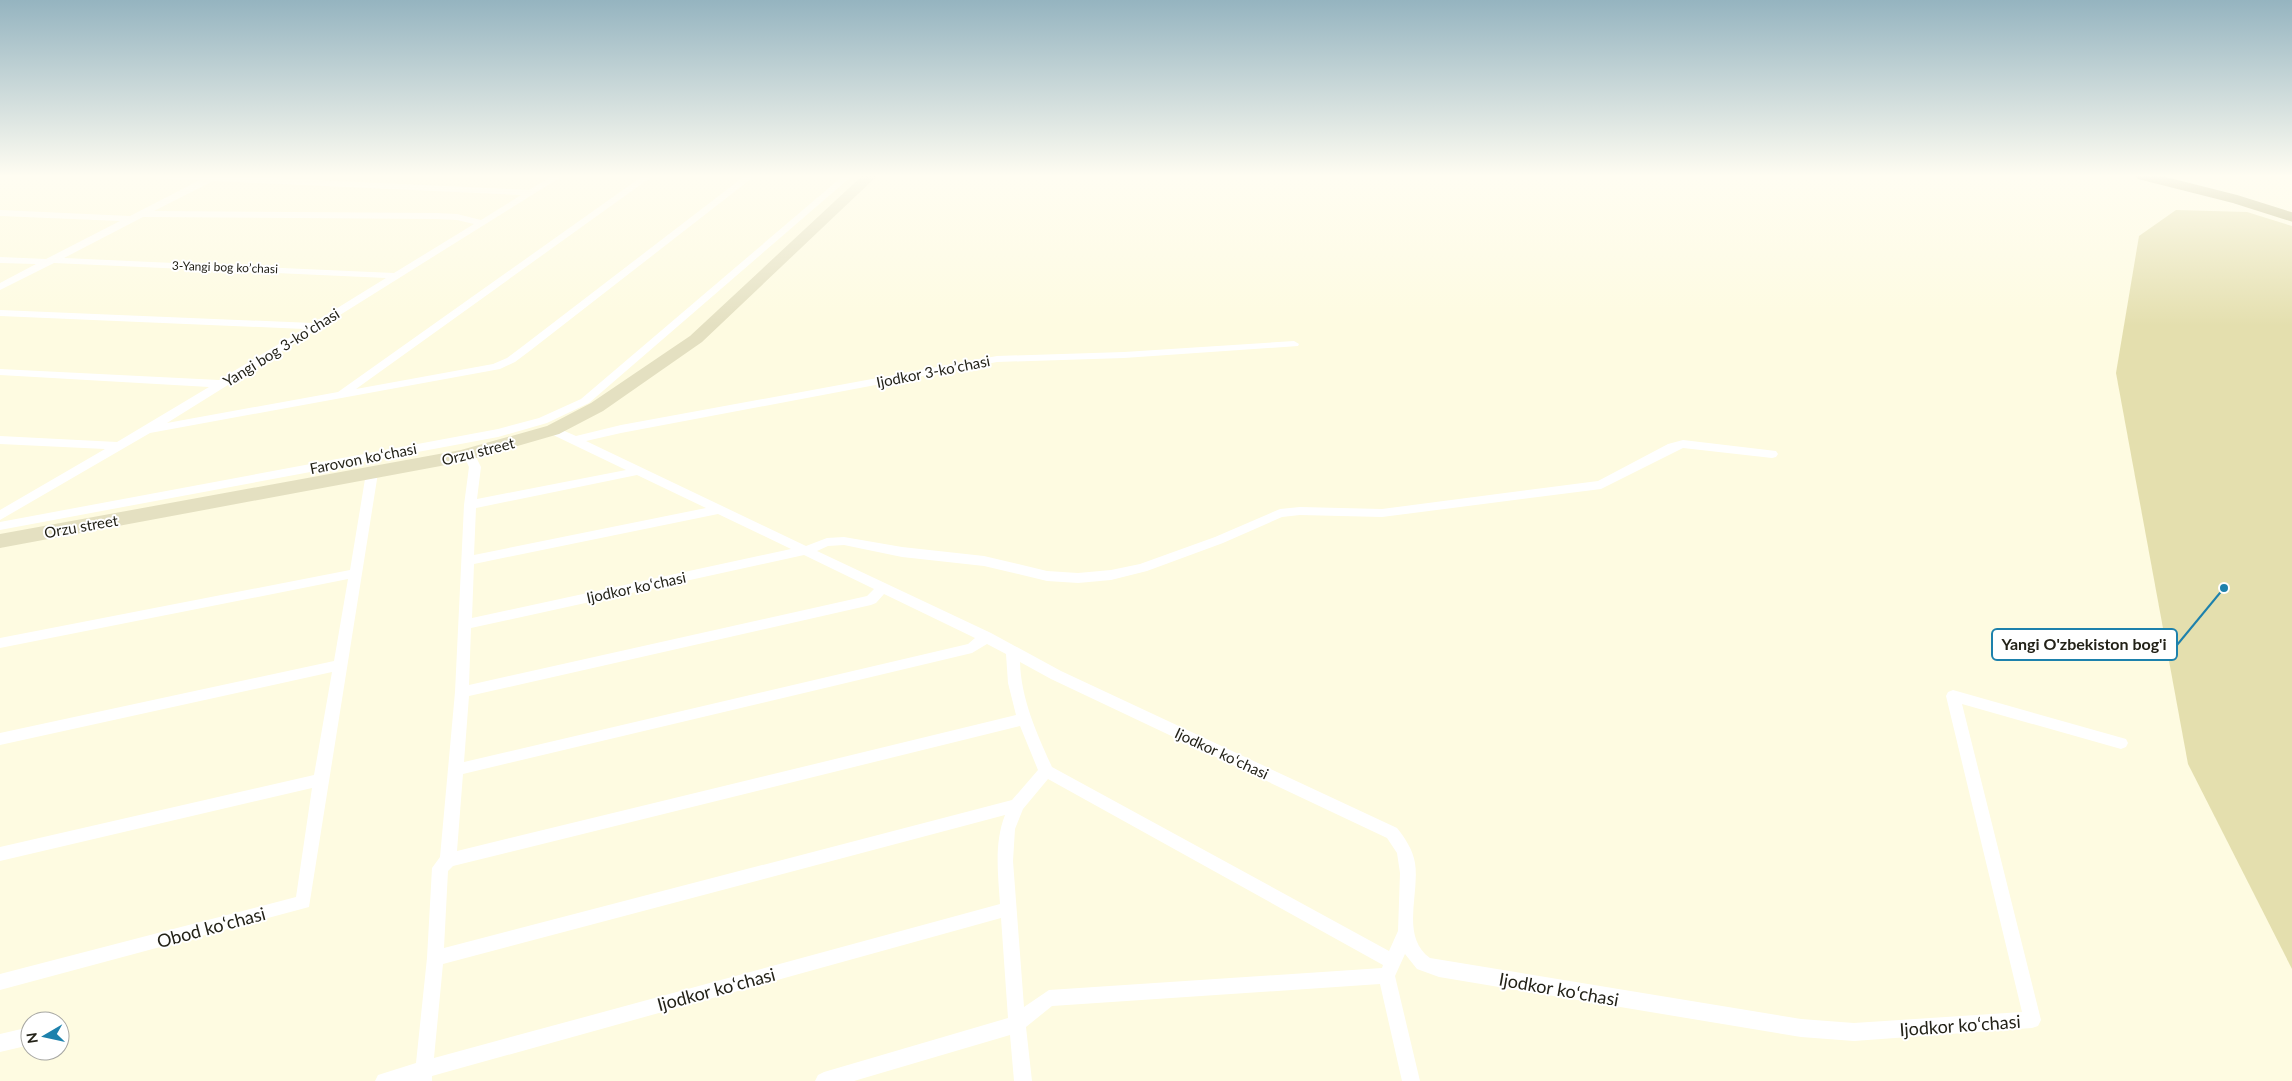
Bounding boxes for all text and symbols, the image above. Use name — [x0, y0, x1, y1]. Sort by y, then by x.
street label: 3-Yangi bog koʼchasi — [172, 258, 278, 276]
street label: Yangi bog 3-koʼchasi — [220, 304, 342, 390]
street label: Ijodkor 3-koʼchasi — [875, 351, 991, 391]
street label: Orzu street — [440, 433, 517, 469]
street label: Farovon koʻchasi — [308, 439, 418, 477]
street label: Orzu street — [43, 511, 120, 541]
street label: Ijodkor koʻchasi — [585, 568, 687, 606]
callout: Yangi O'zbekiston bog'i — [1992, 629, 2177, 660]
text: Yangi O'zbekiston bog'i — [2000, 634, 2167, 653]
street label: Ijodkor koʻchasi — [1172, 723, 1272, 783]
street label: Obod koʻchasi — [154, 902, 268, 952]
street label: Ijodkor koʻchasi — [654, 963, 778, 1015]
street label: Ijodkor koʻchasi — [1497, 968, 1621, 1010]
street label: Ijodkor koʻchasi — [1899, 1010, 2021, 1040]
north arrow — [20, 1011, 70, 1061]
text: N — [22, 1031, 41, 1045]

